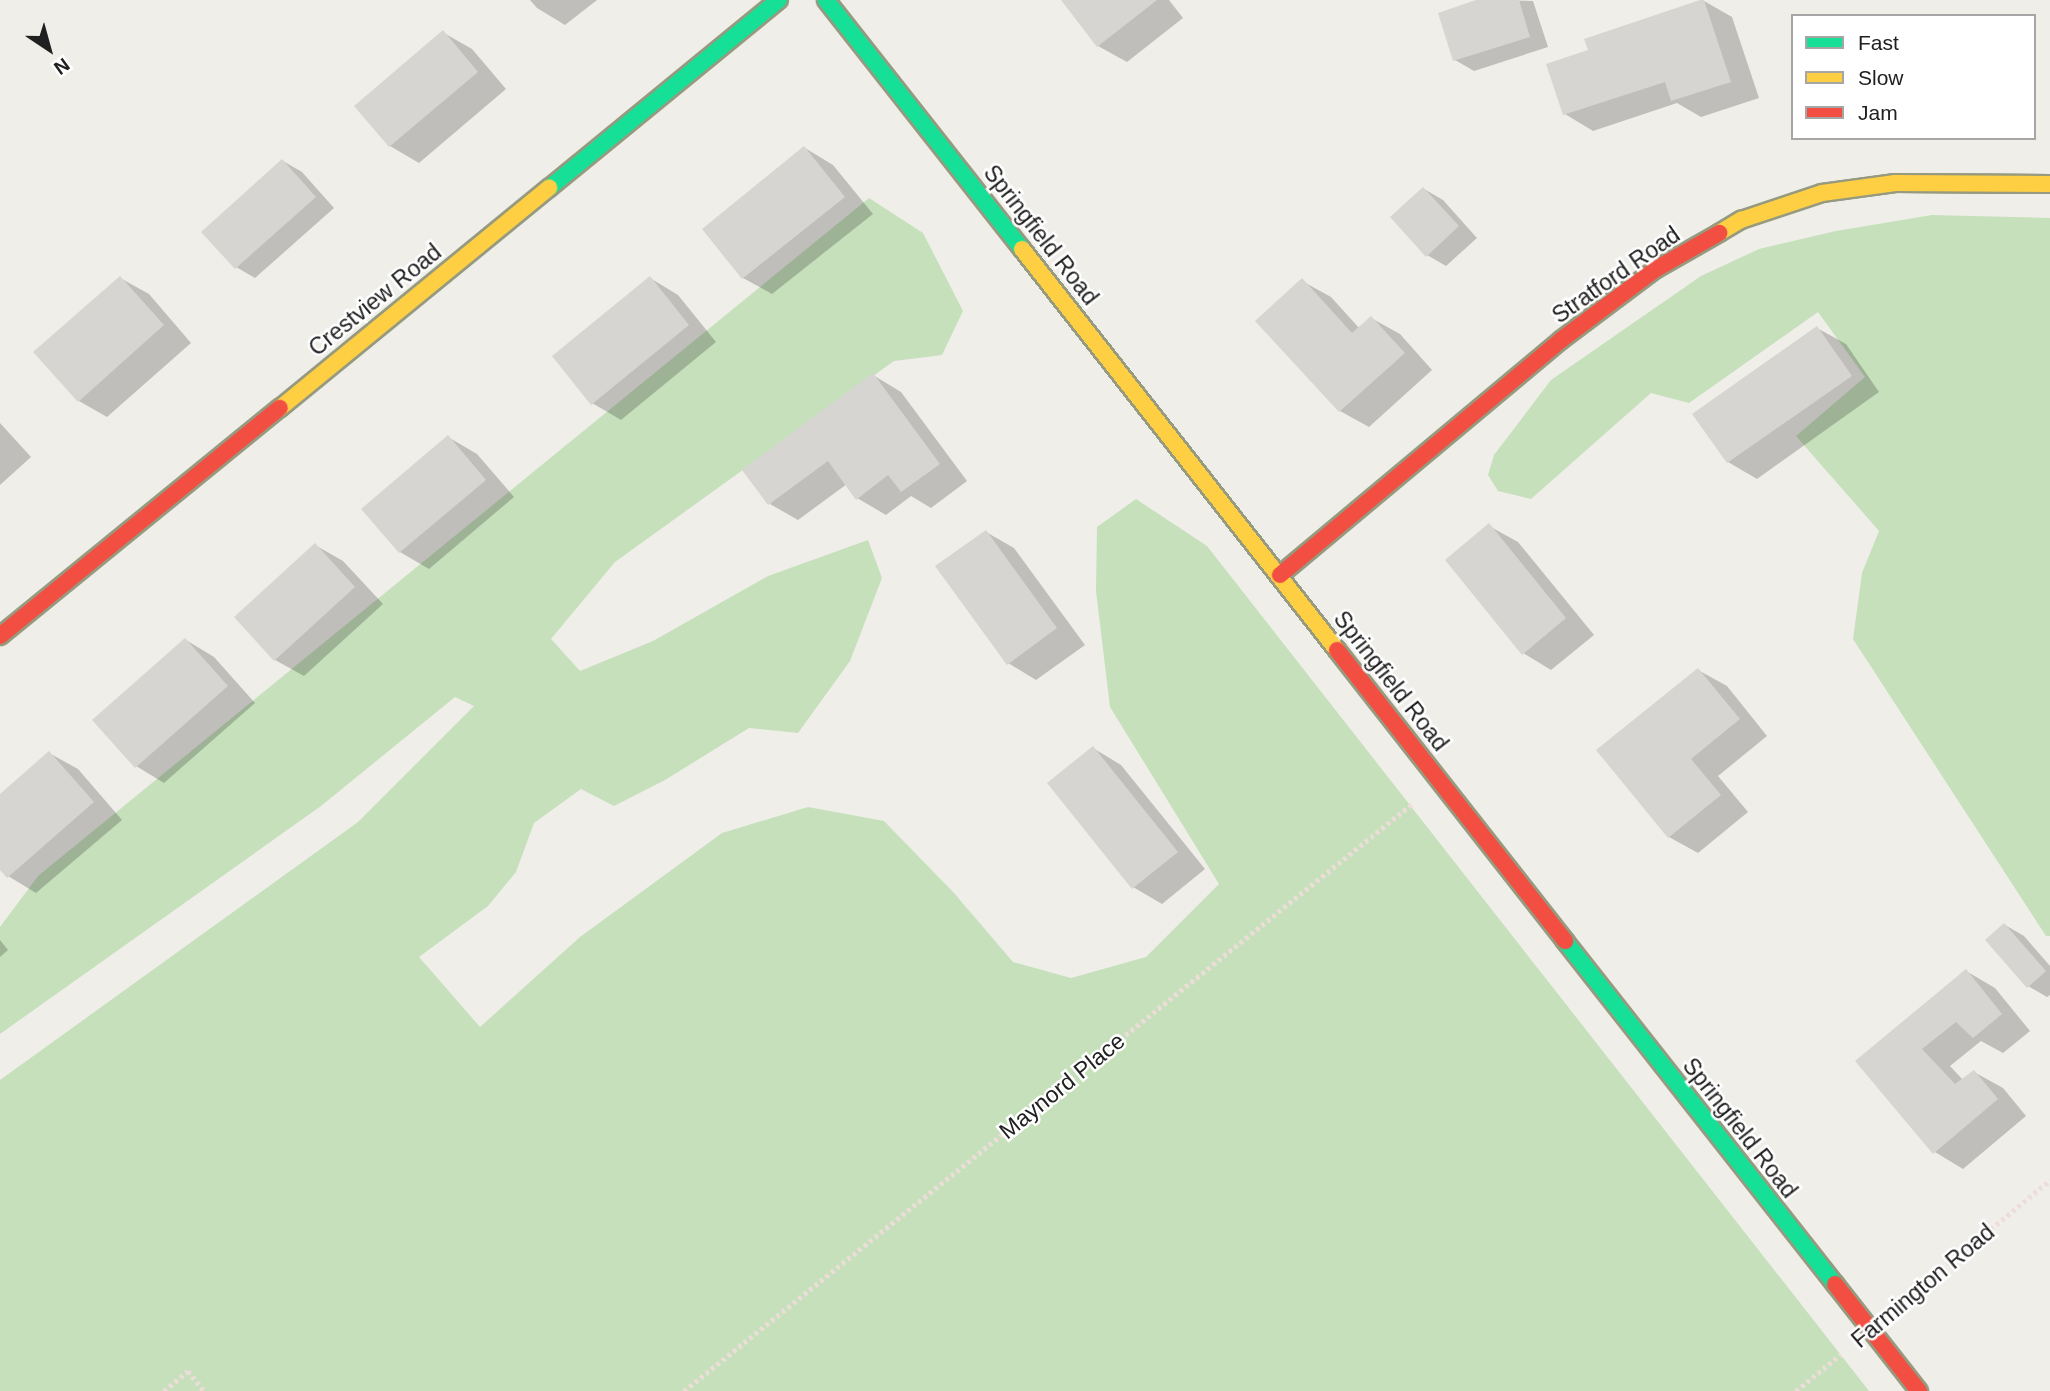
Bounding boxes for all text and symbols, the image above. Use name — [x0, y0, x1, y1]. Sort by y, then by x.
north arrow — [14, 14, 84, 84]
legend — [1791, 14, 2036, 140]
text: Fast — [1858, 31, 1899, 54]
text: N — [50, 54, 73, 79]
text: Slow — [1858, 66, 1904, 89]
text: Jam — [1858, 101, 1898, 124]
street label: Springfield Road — [978, 160, 1104, 310]
street label: Stratford Road — [1547, 221, 1685, 329]
street label: Crestview Road — [303, 238, 447, 362]
street label: Springfield Road — [1328, 606, 1454, 756]
street label: Maynord Place — [994, 1027, 1130, 1145]
street label: Springfield Road — [1677, 1053, 1803, 1203]
street label: Farmington Road — [1846, 1218, 2000, 1354]

